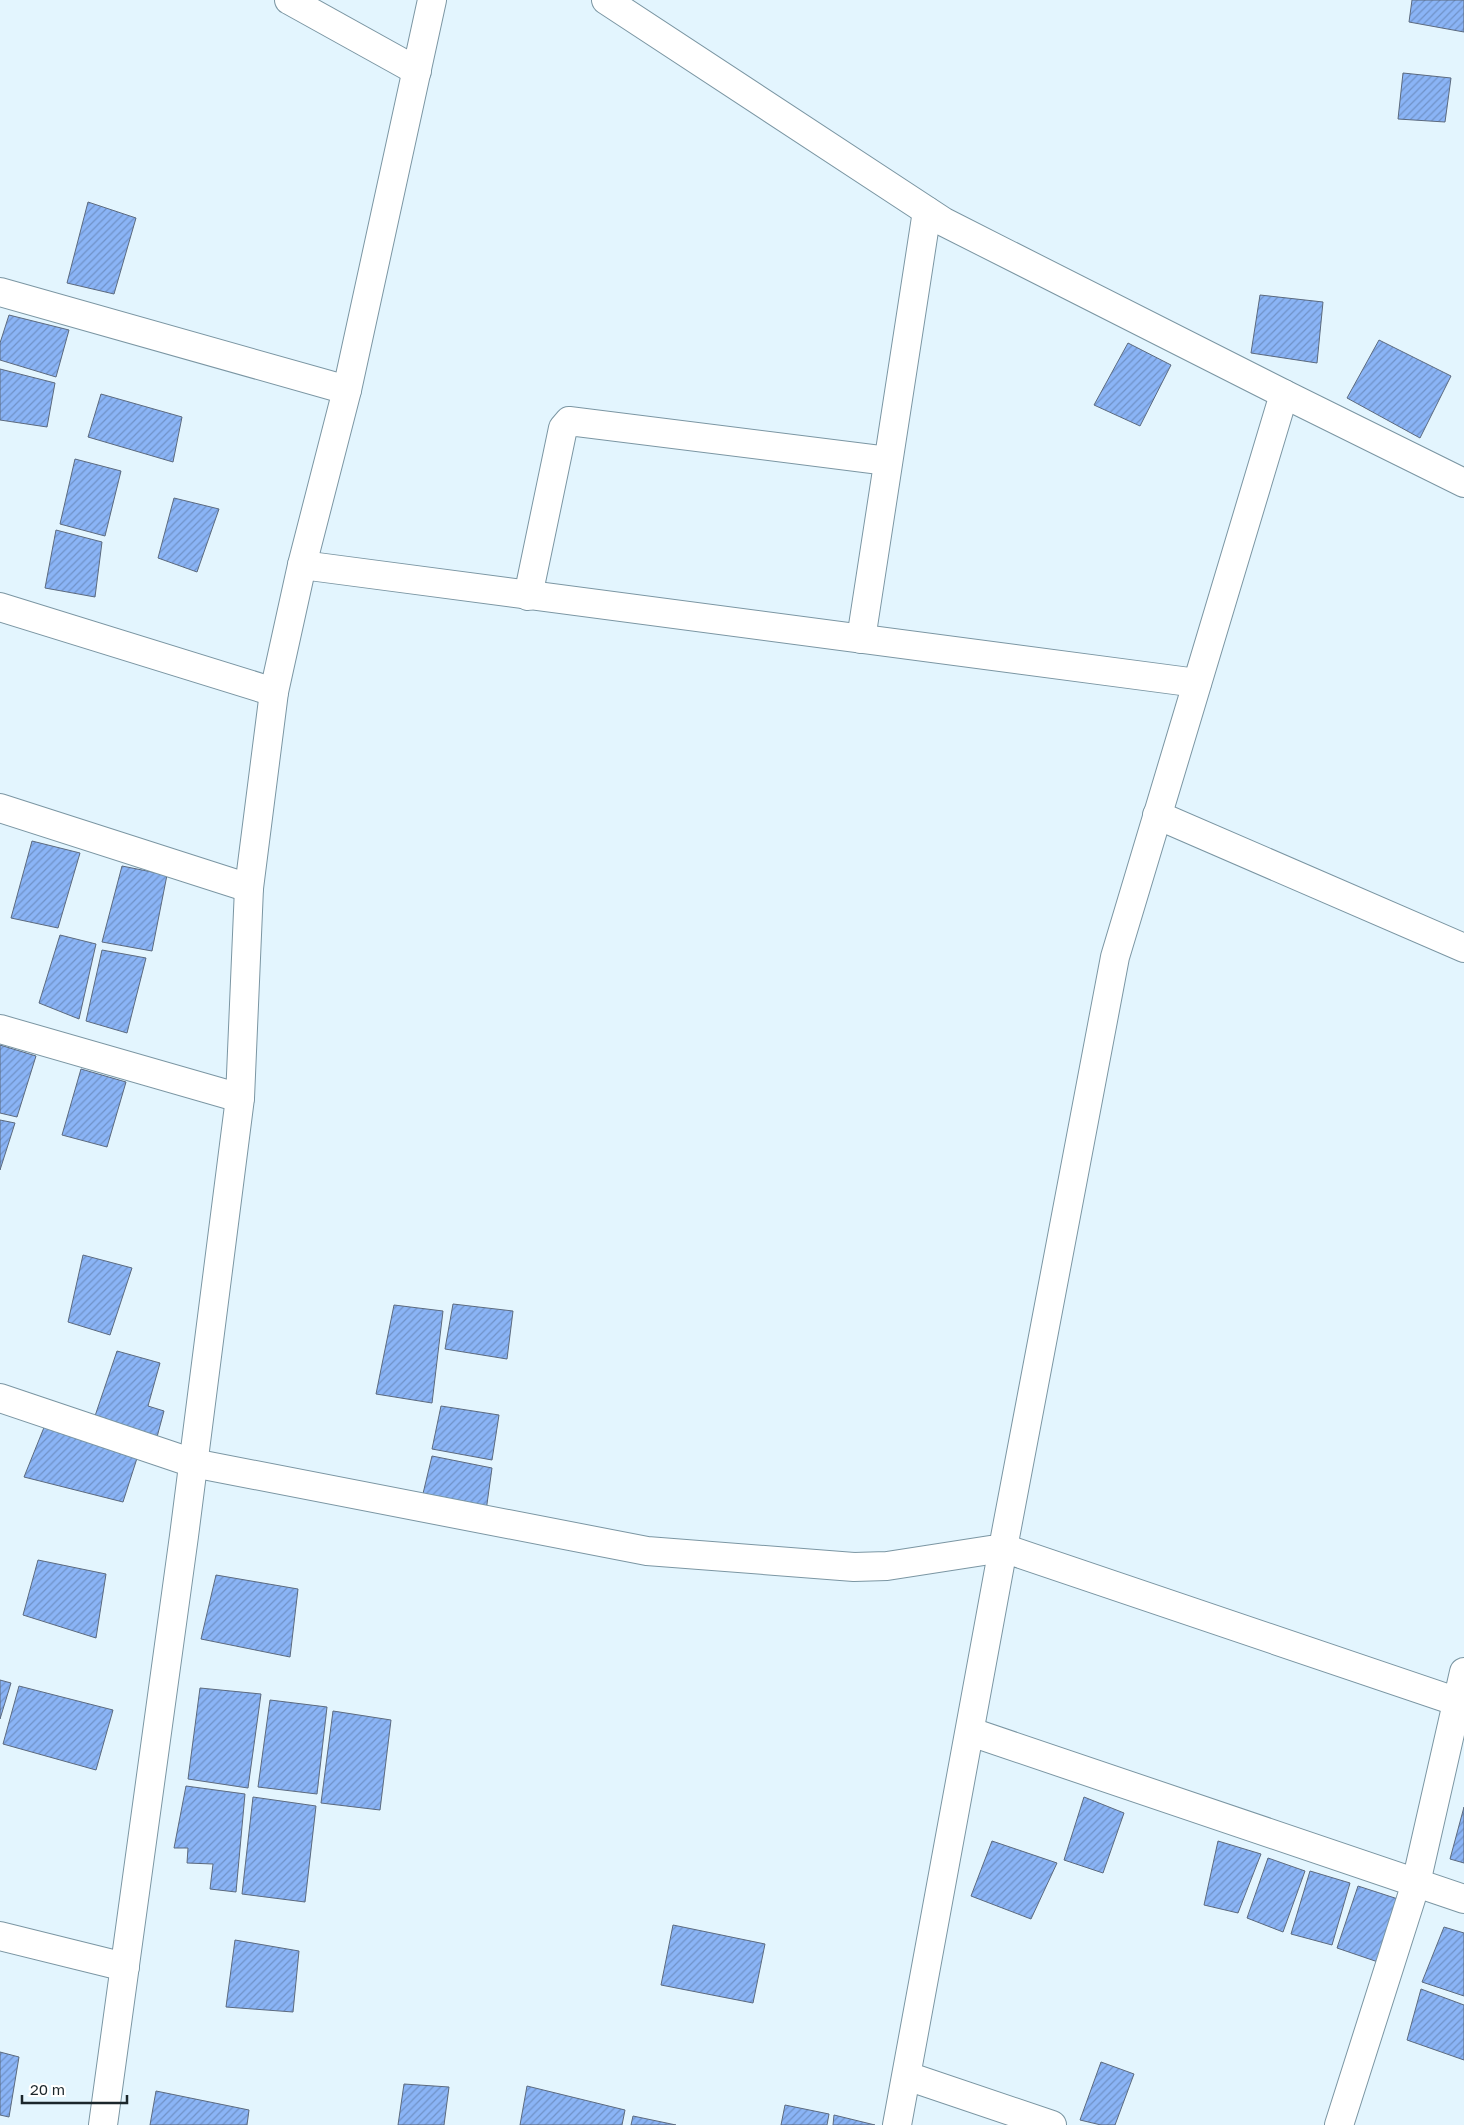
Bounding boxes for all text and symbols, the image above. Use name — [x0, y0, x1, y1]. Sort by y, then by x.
scale bar — [22, 2072, 128, 2104]
text: 20 m — [30, 2080, 65, 2098]

